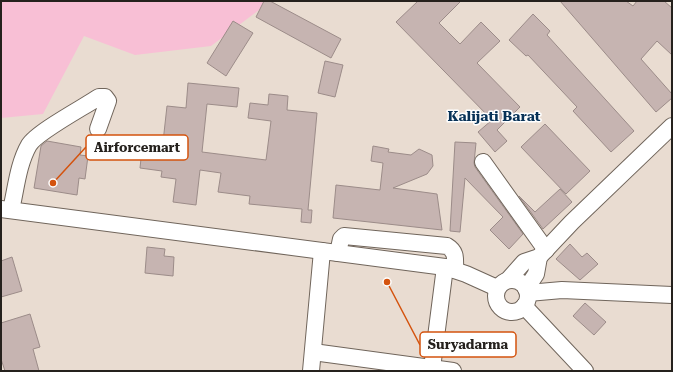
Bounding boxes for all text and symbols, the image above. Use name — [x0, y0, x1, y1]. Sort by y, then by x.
district label: Kalijati Barat — [447, 108, 541, 124]
callout: Airforcemart — [86, 135, 188, 160]
text: Airforcemart — [94, 140, 181, 155]
callout: Suryadarma — [420, 332, 516, 357]
text: Suryadarma — [428, 337, 509, 352]

